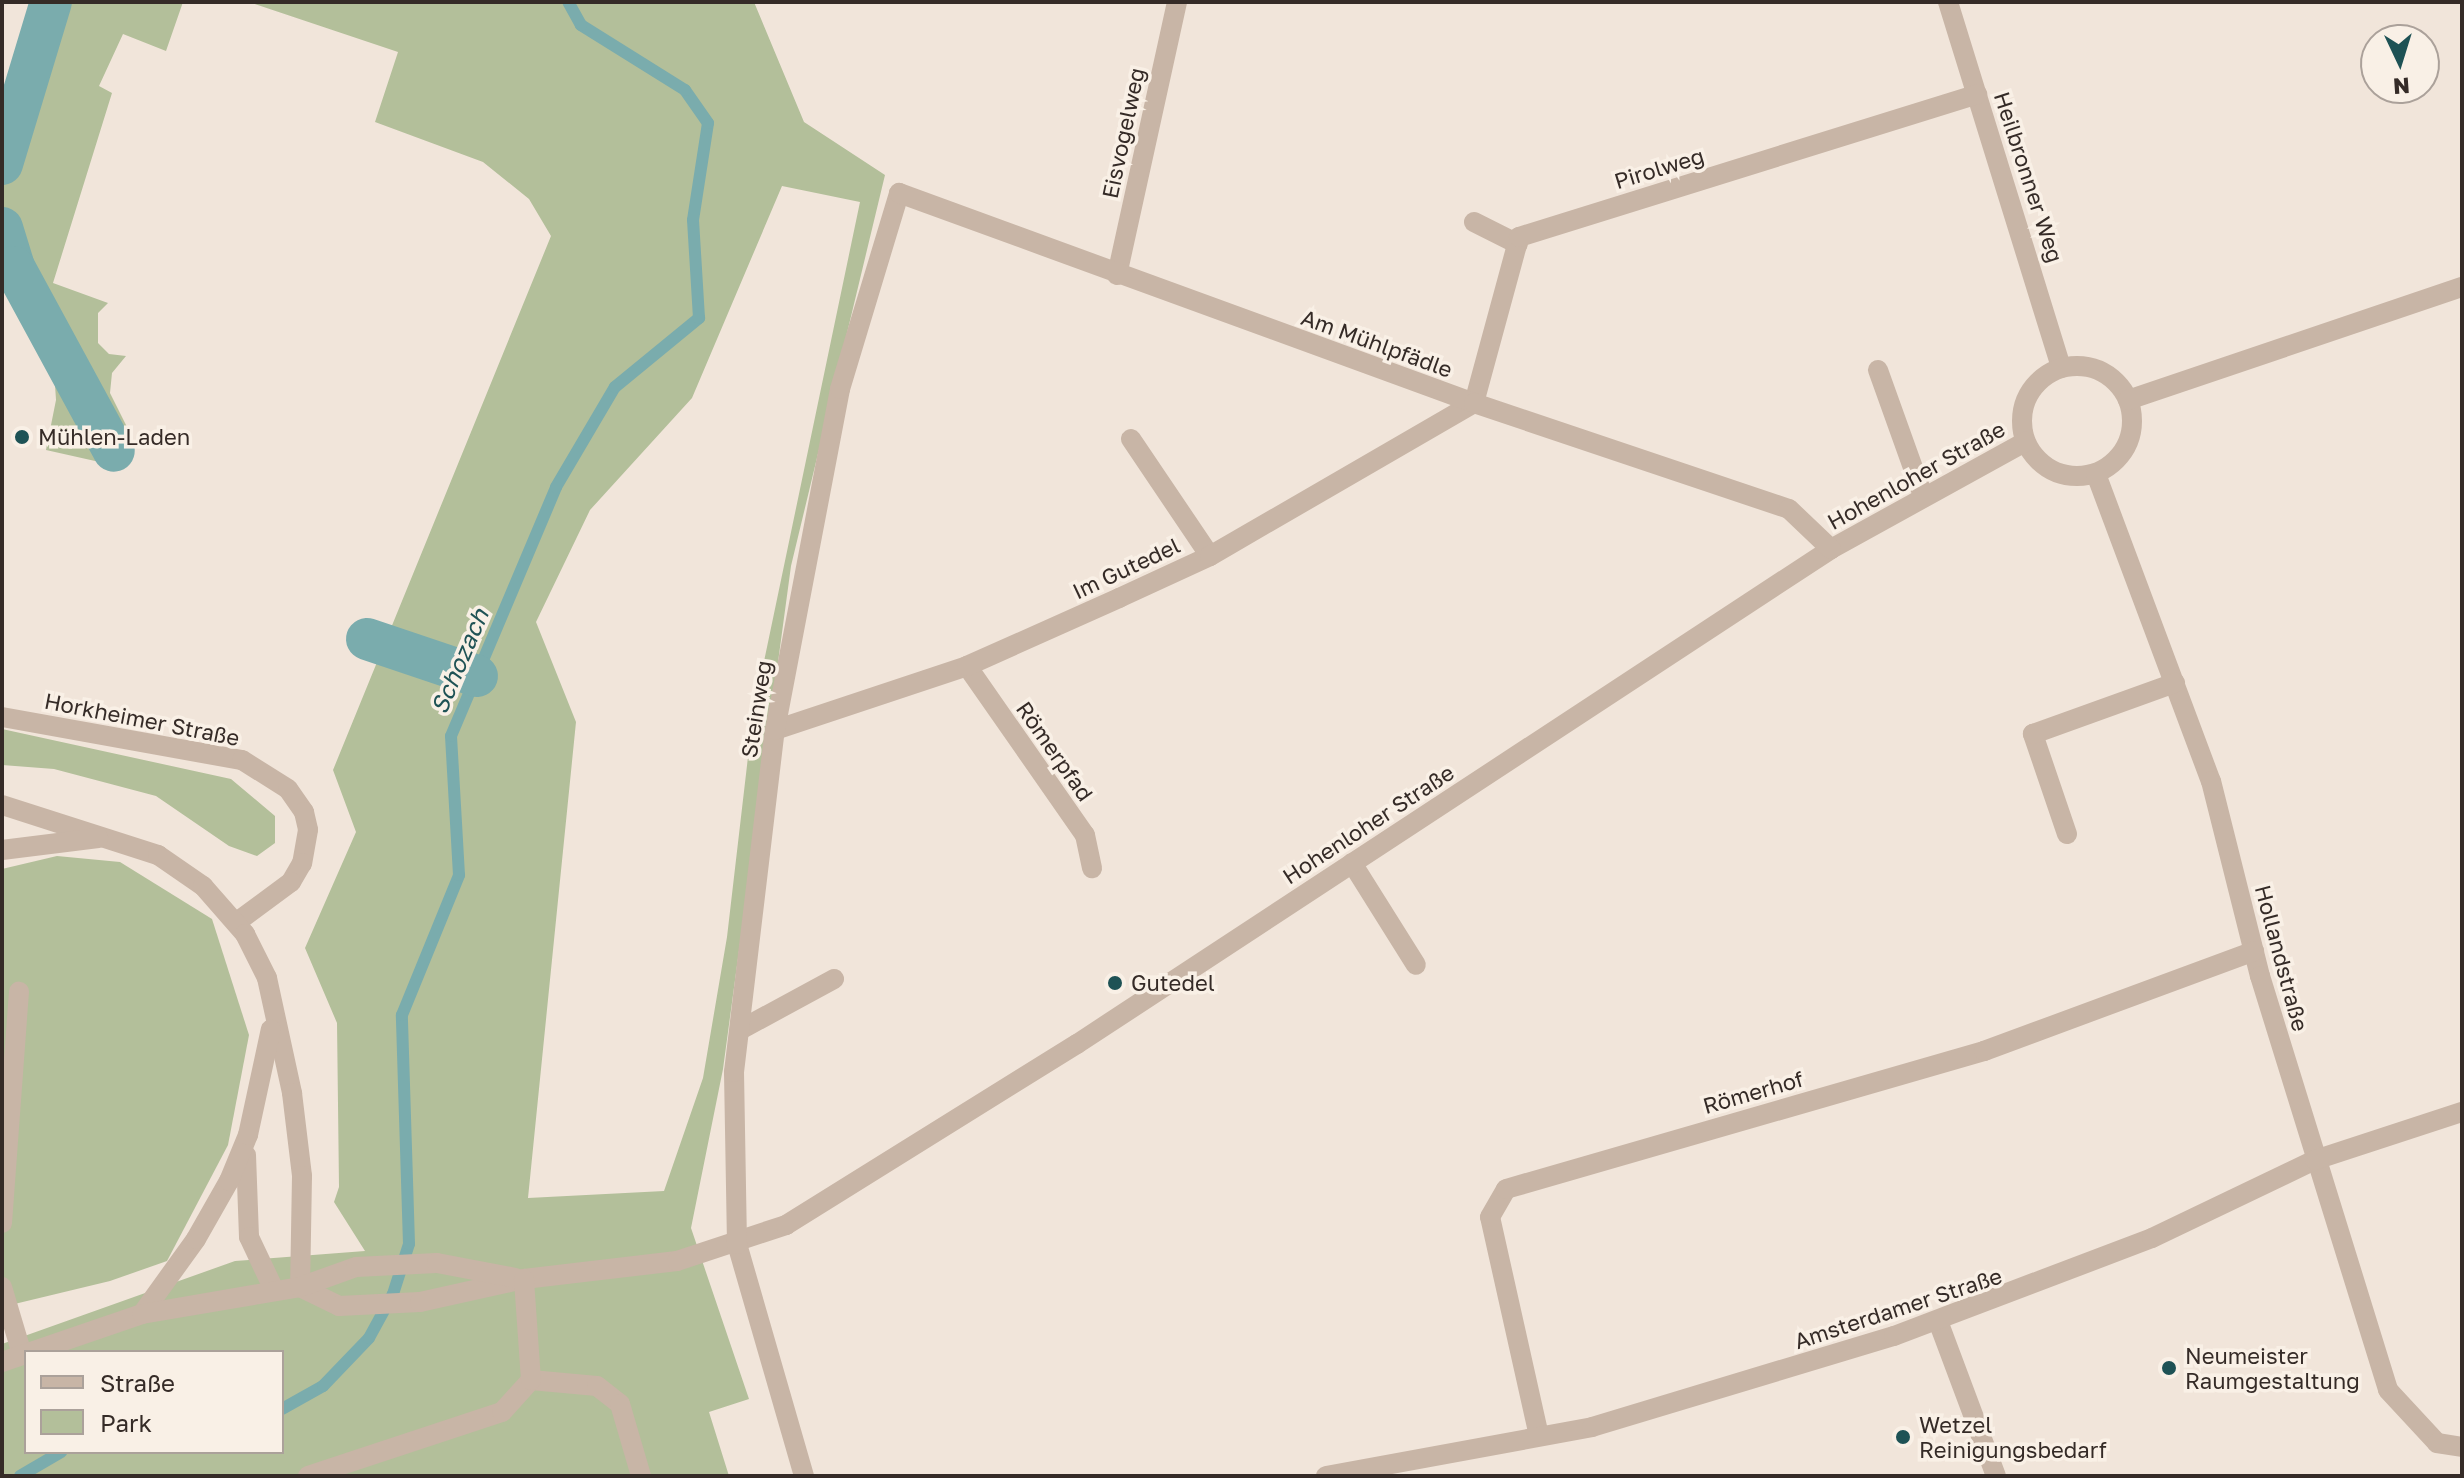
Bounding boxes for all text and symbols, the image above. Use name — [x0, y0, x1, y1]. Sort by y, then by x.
north arrow — [2360, 24, 2440, 104]
street label: Eisvogelweg — [1096, 65, 1150, 201]
text: N — [2392, 72, 2411, 100]
street label: Heilbronner Weg — [1989, 88, 2069, 266]
street label: Pirolweg — [1611, 142, 1707, 194]
street label: Am Mühlpfädle — [1298, 303, 1456, 383]
street label: Hohenloher Straße — [1823, 415, 2009, 535]
place label: Mühlen-Laden — [38, 424, 190, 450]
marker: Mühlen-Laden — [13, 428, 31, 446]
street label: Im Gutedel — [1068, 532, 1184, 604]
water label: Schozach — [424, 604, 494, 718]
street label: Steinweg — [735, 658, 777, 760]
street label: Horkheimer Straße — [42, 687, 242, 751]
street label: Römerpfad — [1011, 696, 1099, 806]
street label: Hohenloher Straße — [1277, 759, 1459, 889]
street label: Hollandstraße — [2250, 882, 2314, 1034]
place label: Gutedel — [1131, 970, 1215, 996]
marker: Gutedel — [1106, 974, 1124, 992]
street label: Römerhof — [1700, 1065, 1806, 1119]
street label: Amsterdamer Straße — [1791, 1262, 2005, 1354]
place label: Neumeister Raumgestaltung — [2185, 1342, 2360, 1394]
legend — [24, 1350, 284, 1454]
marker: Neumeister Raumgestaltung — [2160, 1359, 2178, 1377]
text: Straße — [100, 1368, 175, 1397]
text: Park — [100, 1408, 152, 1437]
place label: Wetzel Reinigungsbedarf — [1919, 1411, 2107, 1462]
marker: Wetzel Reinigungsbedarf — [1894, 1428, 1912, 1446]

